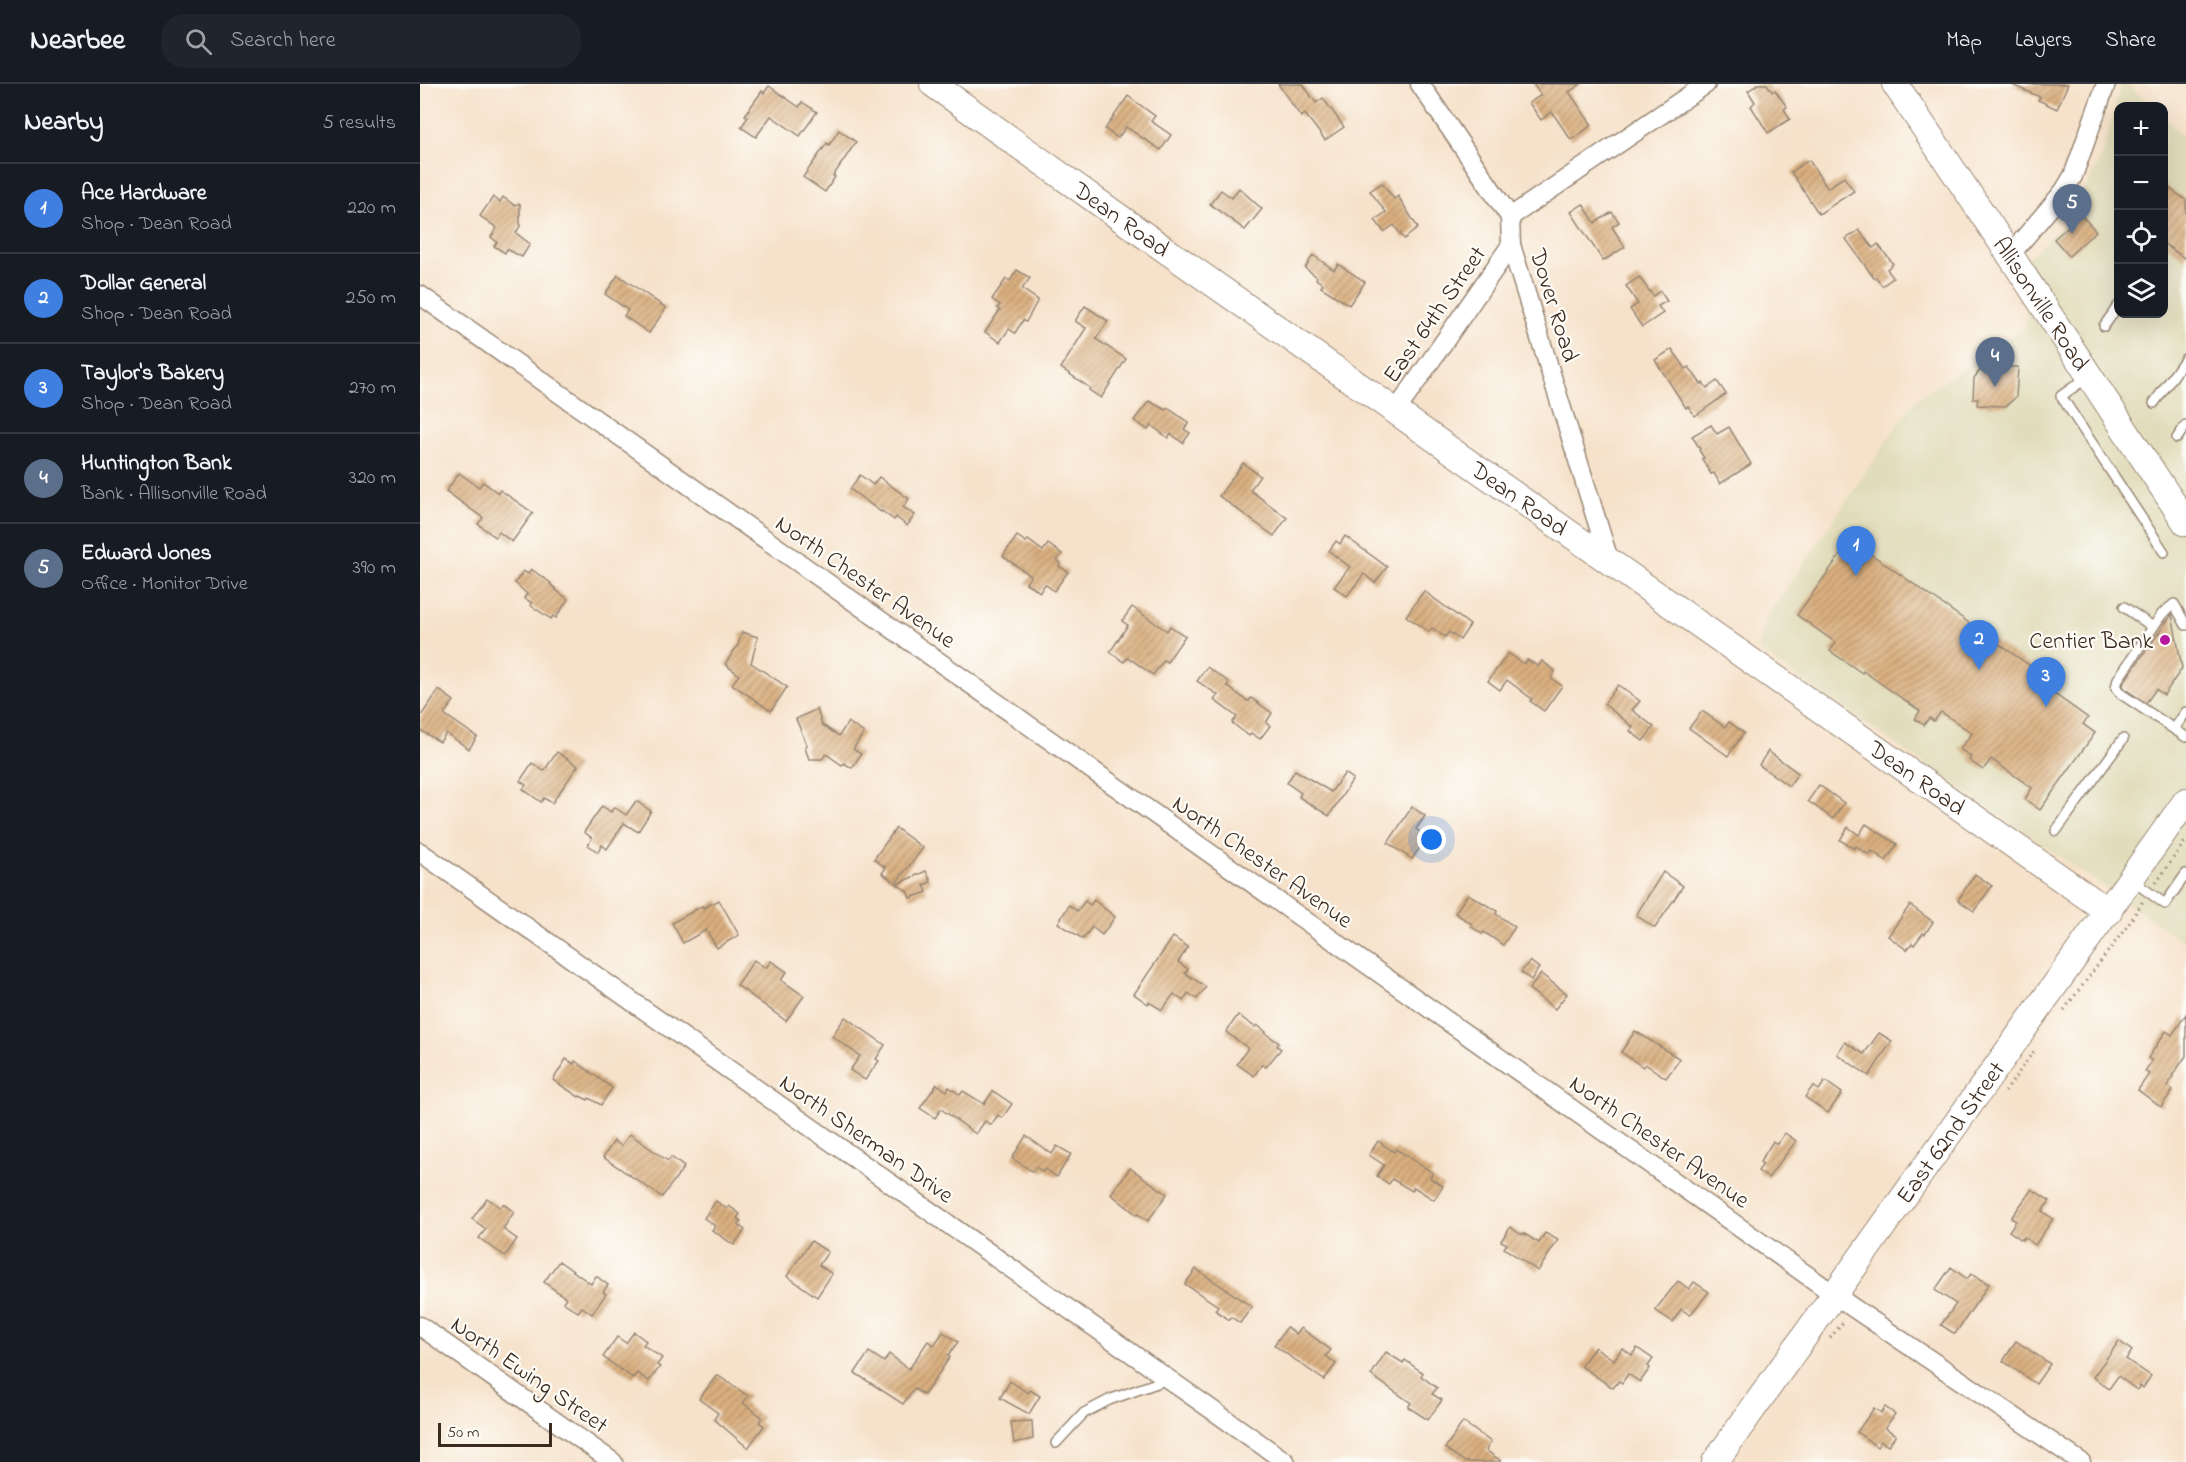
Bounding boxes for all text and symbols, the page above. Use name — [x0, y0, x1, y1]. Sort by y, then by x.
search box — [161, 14, 581, 68]
text: Nearbee — [30, 21, 125, 62]
icon: search — [182, 25, 215, 58]
text: Search here — [230, 25, 336, 57]
text: Map — [1946, 26, 1982, 56]
text: Layers — [2015, 26, 2072, 56]
text: Share — [2105, 26, 2156, 56]
map controls — [2114, 102, 2168, 318]
button: + — [2114, 102, 2168, 156]
text: Nearby — [24, 104, 103, 142]
text: 5 results — [323, 109, 396, 138]
button: − — [2114, 156, 2168, 210]
street label: Dean Road — [1064, 174, 1176, 268]
text: Ace Hardware — [81, 178, 207, 210]
pin: 5 — [2052, 184, 2092, 234]
text: 1 — [40, 194, 47, 223]
text: 220 m — [347, 194, 396, 223]
text: Shop · Dean Road — [81, 210, 232, 239]
button: locate — [2114, 210, 2168, 264]
street label: Allisonville Road — [1983, 231, 2097, 379]
street label: East 64th Street — [1376, 240, 1496, 391]
street label: Dover Road — [1519, 244, 1587, 367]
button: layers — [2114, 264, 2168, 318]
text: Dollar General — [81, 268, 206, 300]
text: 2 — [39, 284, 48, 313]
text: 250 m — [345, 284, 396, 313]
text: Shop · Dean Road — [81, 300, 232, 329]
pin: 4 — [1976, 338, 2014, 387]
text: Taylor's Bakery — [81, 358, 224, 390]
text: 3 — [39, 374, 48, 403]
text: 270 m — [349, 374, 396, 403]
text: Shop · Dean Road — [81, 390, 232, 419]
text: Huntington Bank — [81, 448, 232, 480]
street label: Dean Road — [1462, 453, 1574, 547]
text: 4 — [39, 464, 48, 493]
text: 320 m — [349, 464, 396, 493]
text: Bank · Allisonville Road — [81, 480, 267, 509]
street label: North Chester Avenue — [767, 508, 962, 659]
pin: 1 — [1836, 526, 1876, 576]
text: Edward Jones — [81, 538, 212, 570]
text: 5 — [38, 554, 49, 583]
text: 390 m — [353, 554, 396, 583]
text: Office · Monitor Drive — [81, 570, 248, 599]
pin: 2 — [1960, 620, 1998, 670]
place label: Centier Bank — [2029, 625, 2153, 660]
marker: Centier Bank — [2158, 633, 2172, 647]
pin: 3 — [2026, 658, 2066, 707]
street label: Dean Road — [1859, 733, 1972, 826]
street label: North Chester Avenue — [1164, 788, 1359, 939]
your location — [1417, 825, 1446, 854]
street label: East 62nd Street — [1889, 1055, 2015, 1212]
street label: North Sherman Drive — [771, 1067, 960, 1214]
street label: North Chester Avenue — [1561, 1068, 1756, 1219]
street label: North Ewing Street — [443, 1309, 615, 1444]
scale bar — [438, 1420, 552, 1448]
text: 50 m — [447, 1421, 479, 1445]

